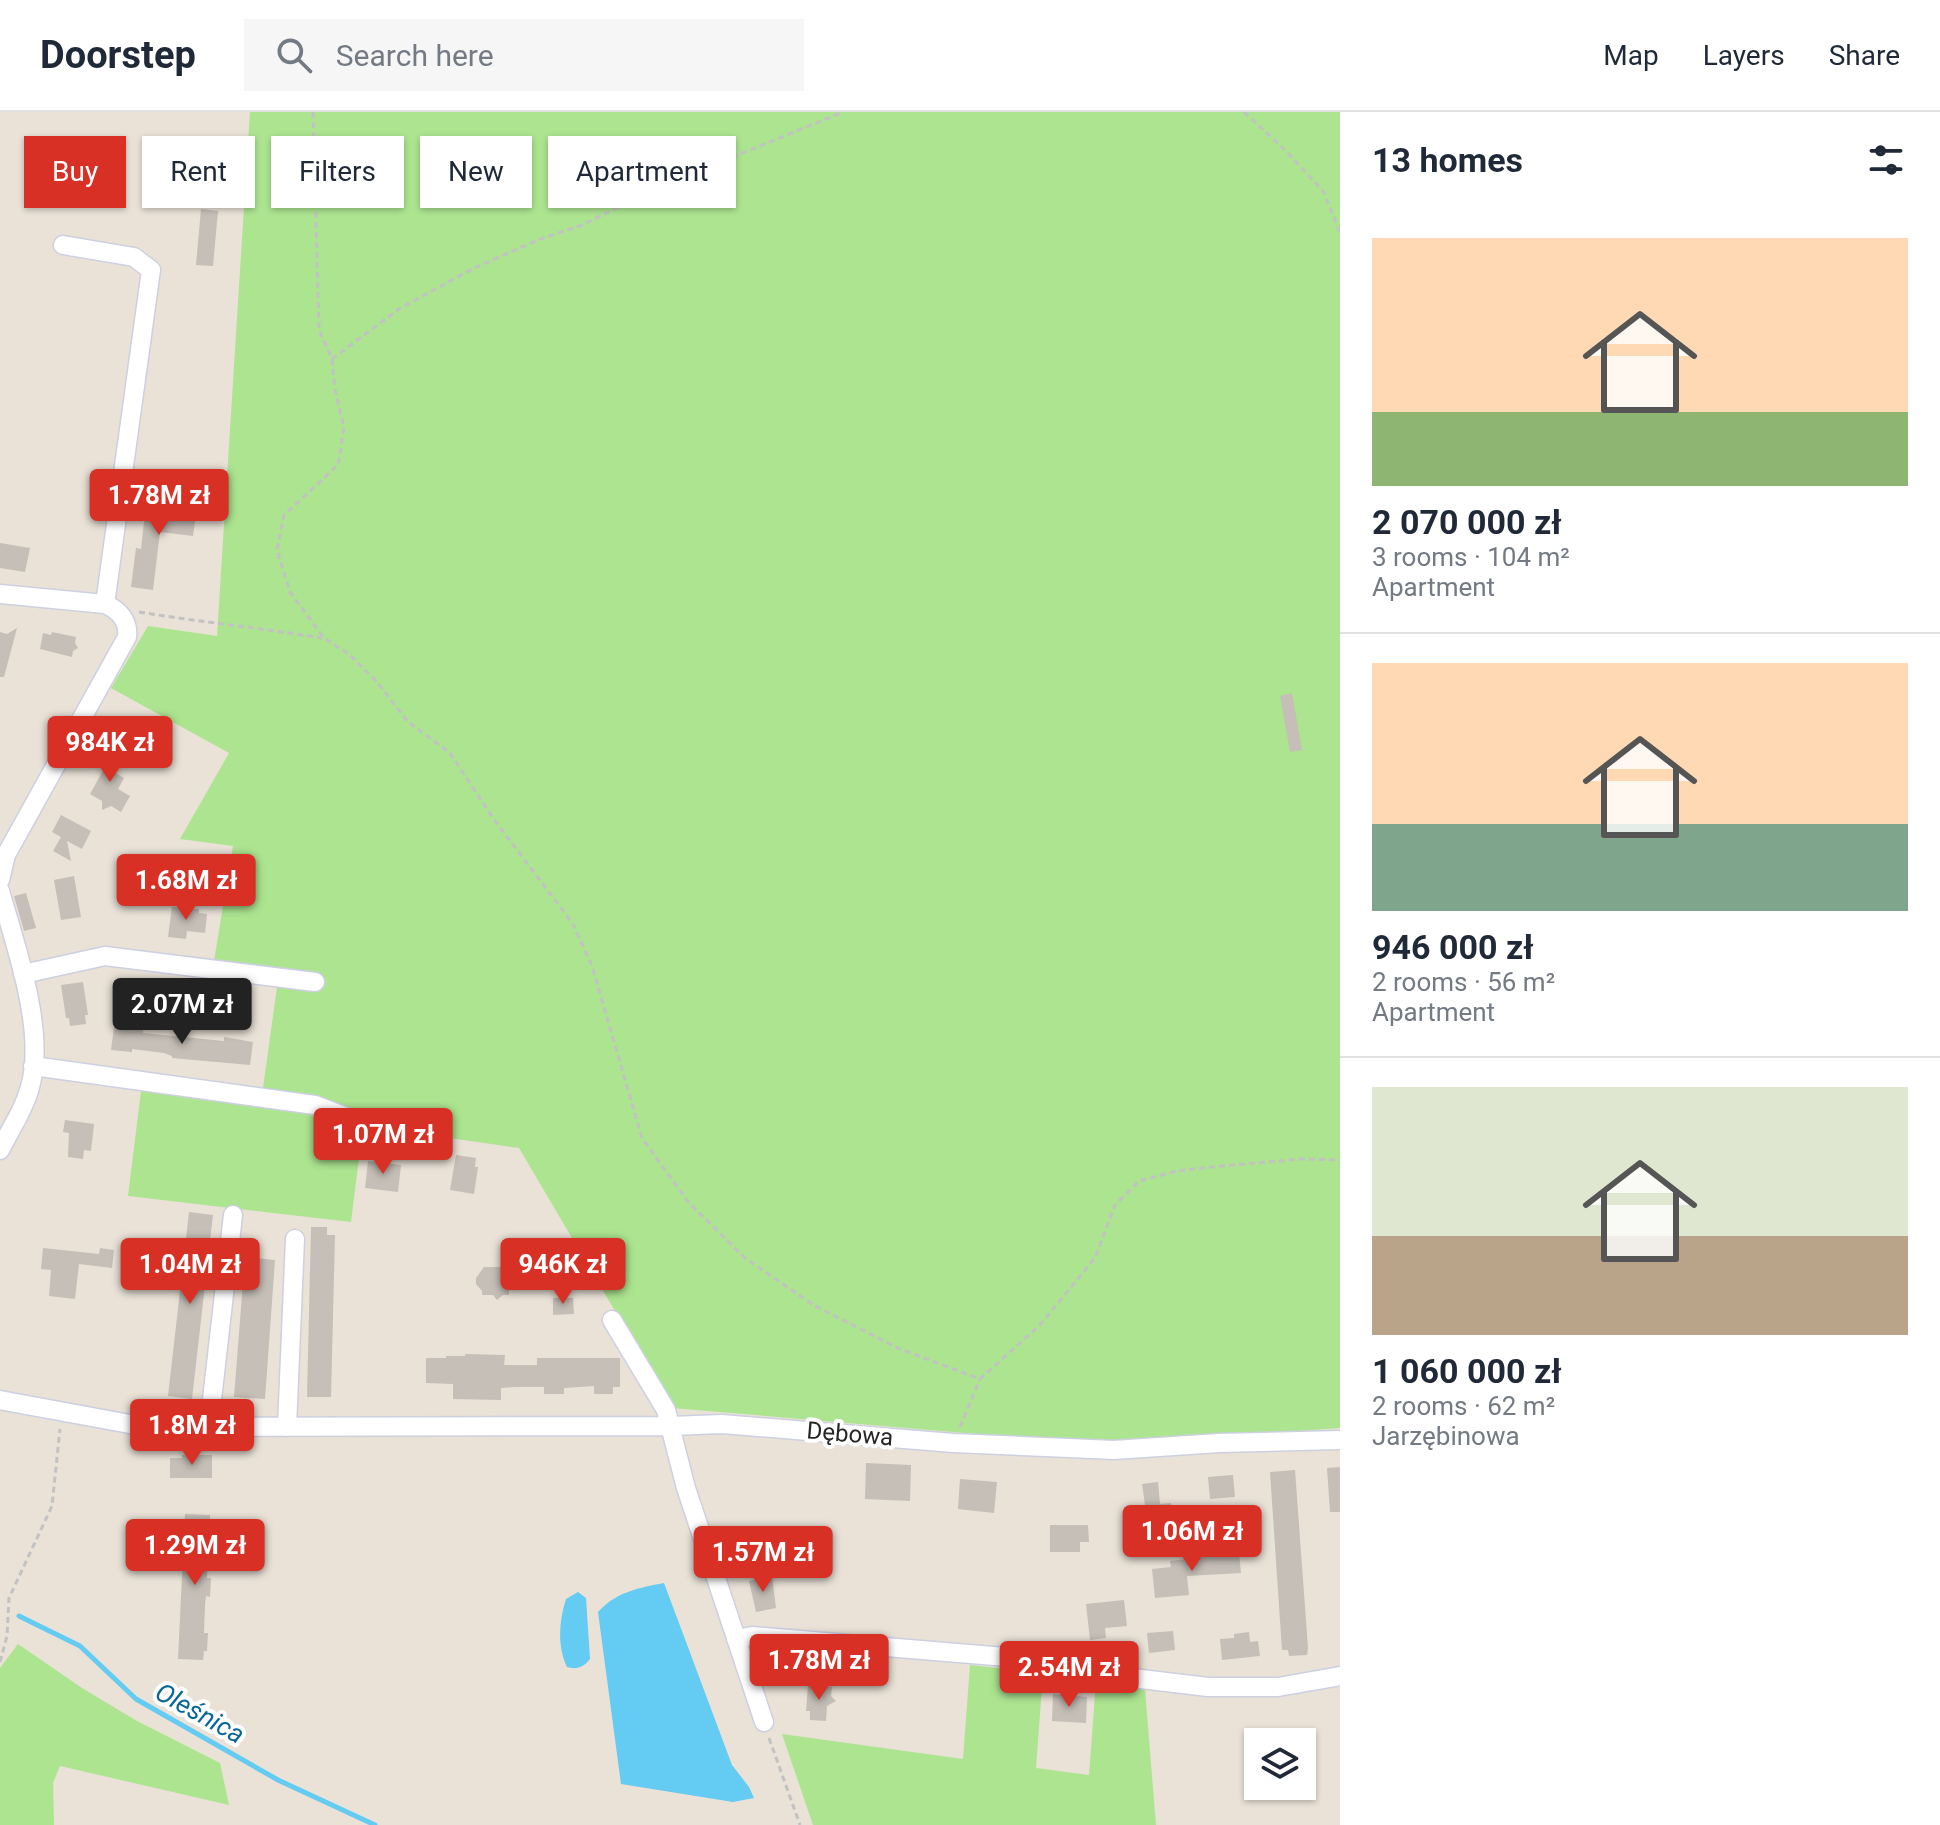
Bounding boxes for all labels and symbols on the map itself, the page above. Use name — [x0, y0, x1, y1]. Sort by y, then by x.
pin: 1.78M zł — [76, 469, 242, 537]
pin: 984K zł — [36, 716, 184, 784]
pin: 1.68M zł — [103, 854, 269, 922]
pin: 2.07M zł — [99, 978, 265, 1046]
pin: 1.07M zł — [300, 1108, 466, 1176]
pin: 1.04M zł — [107, 1238, 273, 1306]
pin: 946K zł — [489, 1238, 637, 1306]
pin: 1.8M zł — [118, 1399, 266, 1467]
street label: Dębowa — [806, 1416, 894, 1452]
pin: 1.06M zł — [1109, 1505, 1275, 1573]
pin: 1.29M zł — [112, 1519, 278, 1587]
pin: 1.57M zł — [680, 1526, 846, 1594]
pin: 1.78M zł — [736, 1634, 902, 1702]
pin: 2.54M zł — [986, 1641, 1152, 1709]
water label: Oleśnica — [150, 1676, 250, 1750]

